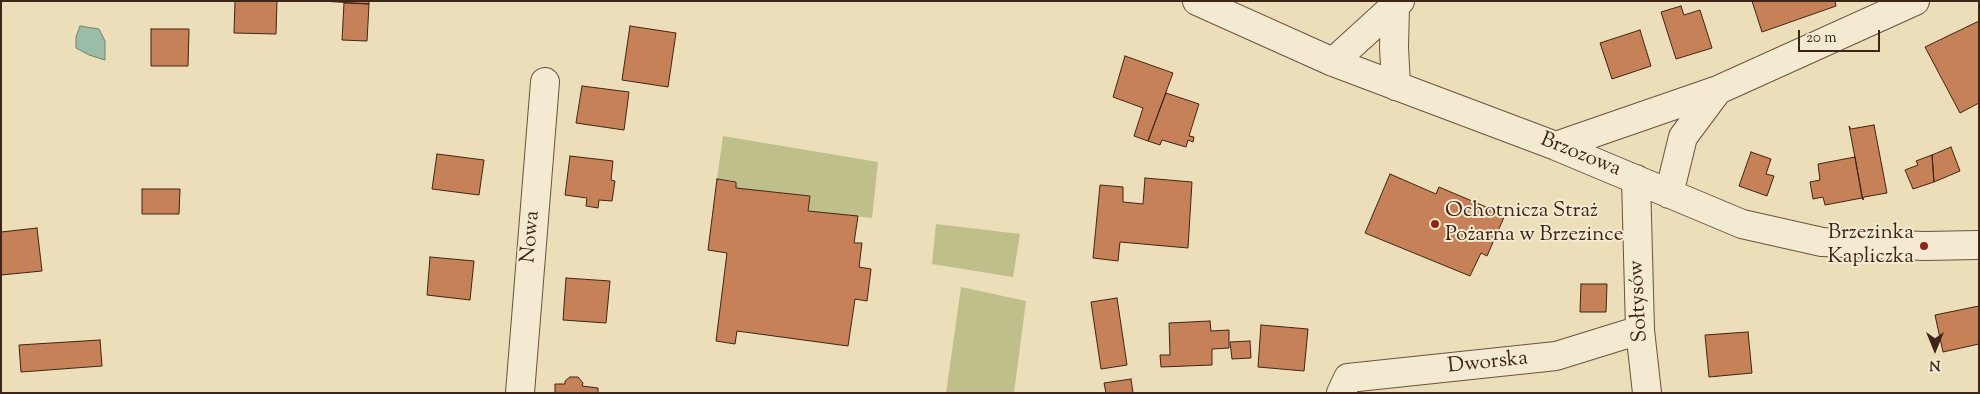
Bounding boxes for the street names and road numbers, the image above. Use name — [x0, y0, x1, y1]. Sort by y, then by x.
street label: Brzozowa — [1536, 128, 1624, 184]
street label: Nowa — [517, 210, 547, 264]
street label: Sołtysów — [1625, 259, 1655, 343]
street label: Dworska — [1447, 347, 1529, 381]

